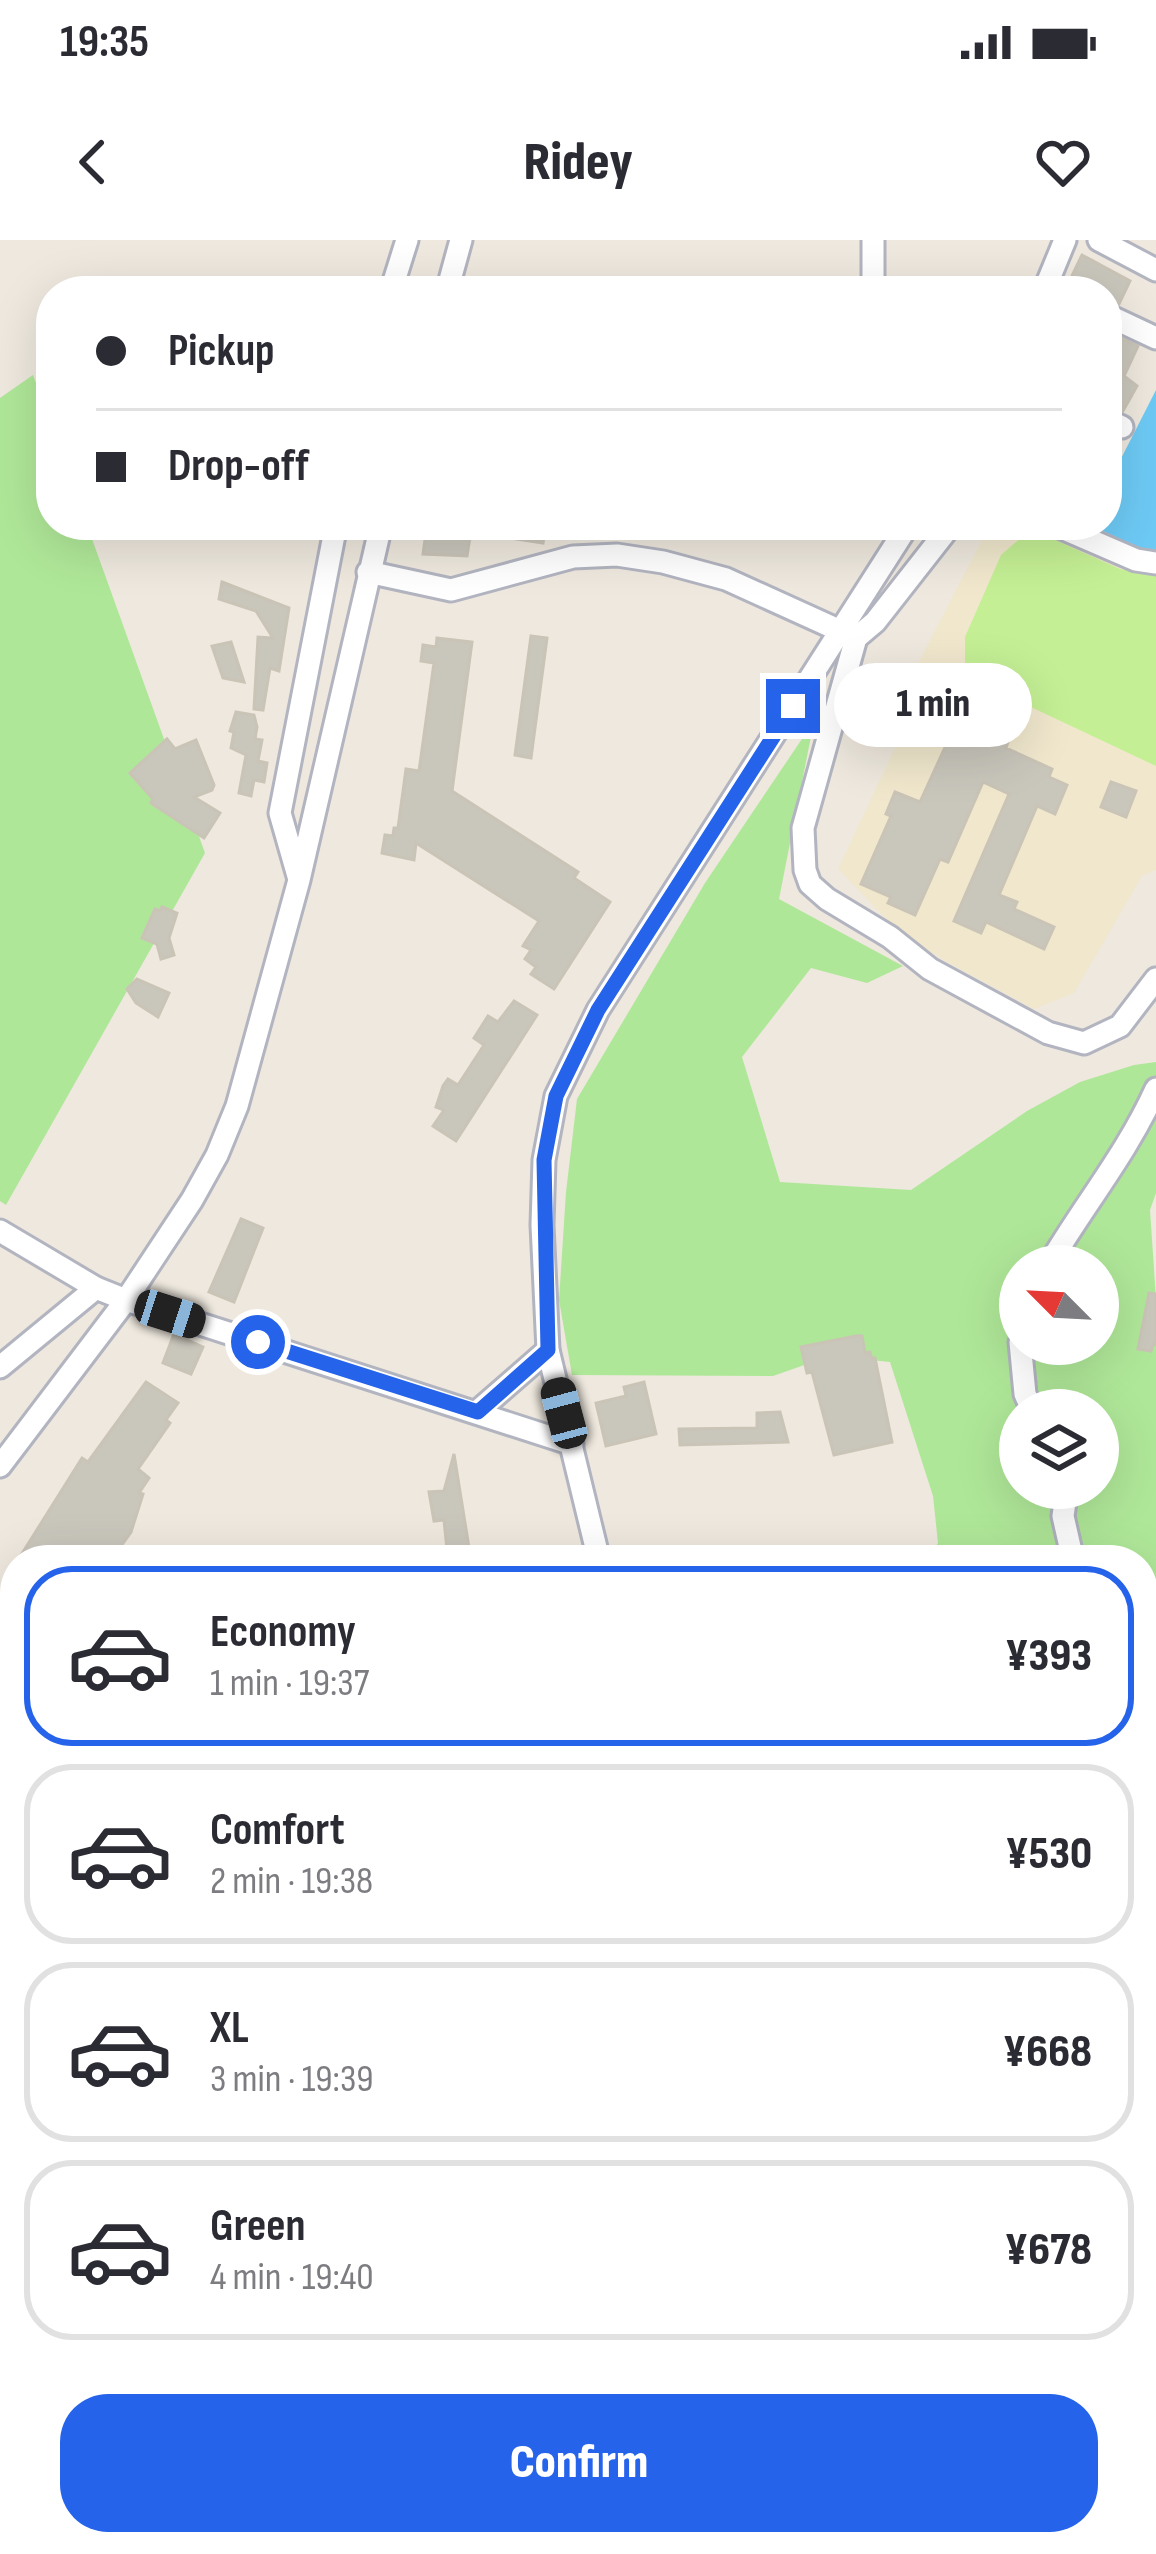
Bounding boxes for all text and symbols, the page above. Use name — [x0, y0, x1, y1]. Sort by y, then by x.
text: 19:35 — [60, 15, 149, 70]
icon: back — [60, 129, 126, 195]
icon: heart — [1030, 129, 1096, 195]
text: Ridey — [523, 130, 633, 195]
text: Pickup — [168, 324, 275, 379]
text: Drop-off — [168, 439, 309, 494]
callout: 1 min — [835, 664, 1033, 748]
route end — [766, 679, 820, 733]
text: 1 min — [896, 681, 970, 728]
north arrow — [999, 1245, 1119, 1365]
map controls — [999, 1245, 1119, 1509]
car — [130, 1286, 210, 1342]
route start — [231, 1315, 285, 1369]
car — [537, 1374, 591, 1452]
button: layers — [999, 1389, 1119, 1509]
icon: car — [66, 1602, 174, 1710]
text: Economy — [210, 1605, 356, 1660]
text: ¥393 — [1005, 1629, 1092, 1684]
text: 1 min · 19:37 — [210, 1660, 369, 1707]
icon: car — [66, 1800, 174, 1908]
text: Comfort — [210, 1803, 345, 1858]
text: ¥530 — [1005, 1827, 1092, 1882]
text: 2 min · 19:38 — [210, 1858, 373, 1905]
icon: car — [66, 1998, 174, 2106]
text: XL — [210, 2001, 249, 2056]
text: ¥668 — [1003, 2025, 1092, 2080]
text: 3 min · 19:39 — [210, 2056, 374, 2103]
icon: car — [66, 2196, 174, 2304]
text: Green — [210, 2199, 306, 2254]
text: ¥678 — [1005, 2223, 1092, 2278]
text: 4 min · 19:40 — [210, 2254, 374, 2301]
button: Confirm — [60, 2394, 1098, 2532]

